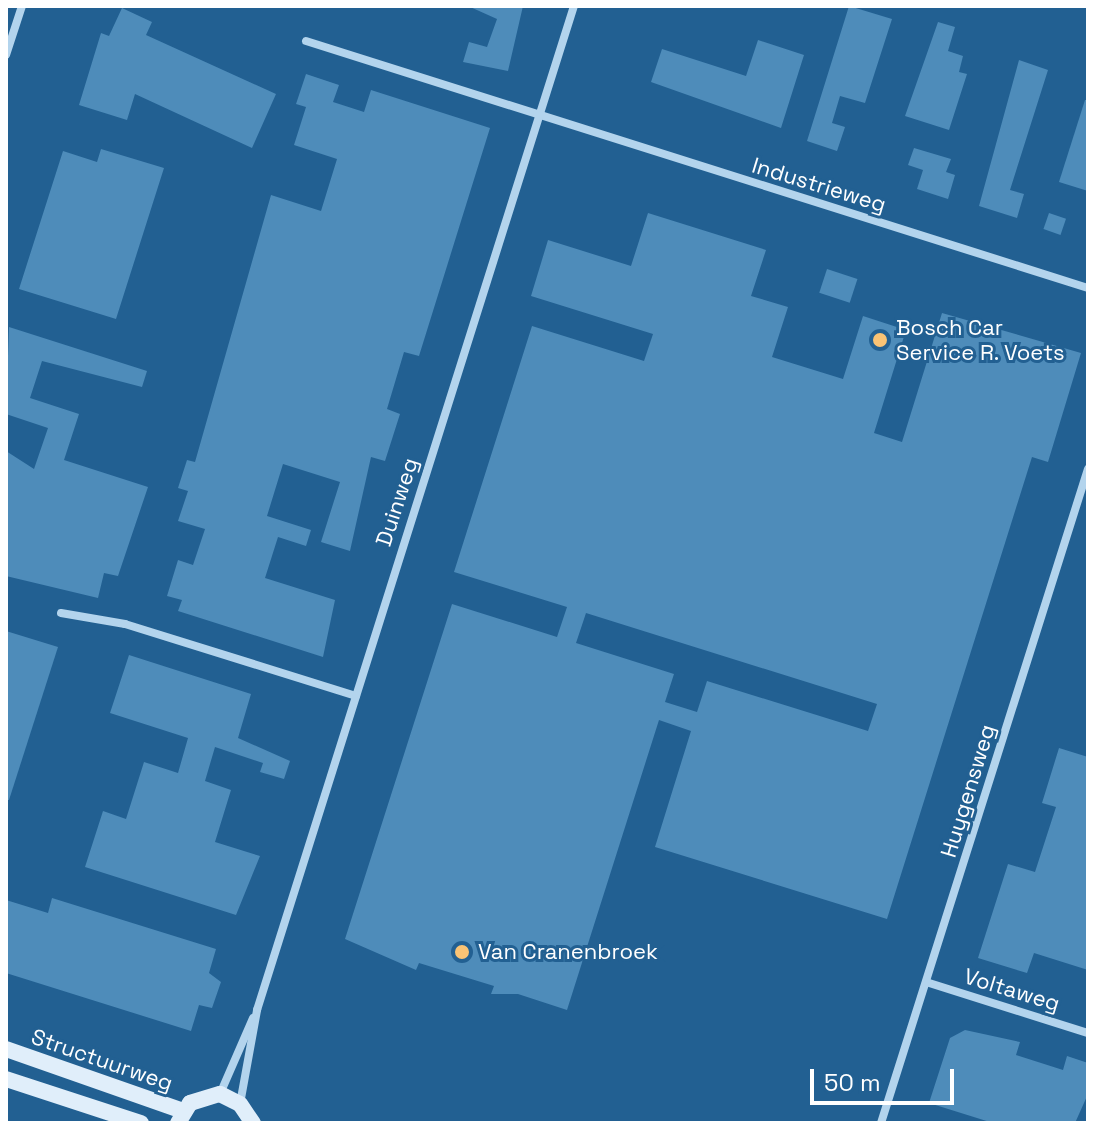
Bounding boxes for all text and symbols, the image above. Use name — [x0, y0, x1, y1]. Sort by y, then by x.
street label: Industrieweg — [749, 152, 889, 218]
place label: Bosch Car Service R. Voets — [896, 314, 1066, 366]
marker: Bosch Car Service R. Voets — [871, 331, 889, 349]
street label: Duinweg — [370, 454, 424, 550]
street label: Huygensweg — [935, 721, 1001, 861]
place label: Van Cranenbroek — [478, 939, 658, 965]
marker: Van Cranenbroek — [453, 943, 471, 961]
street label: Voltaweg — [961, 963, 1063, 1017]
street label: Structuurweg — [28, 1023, 176, 1097]
scale bar — [814, 1053, 958, 1103]
text: 50 m — [824, 1067, 881, 1098]

